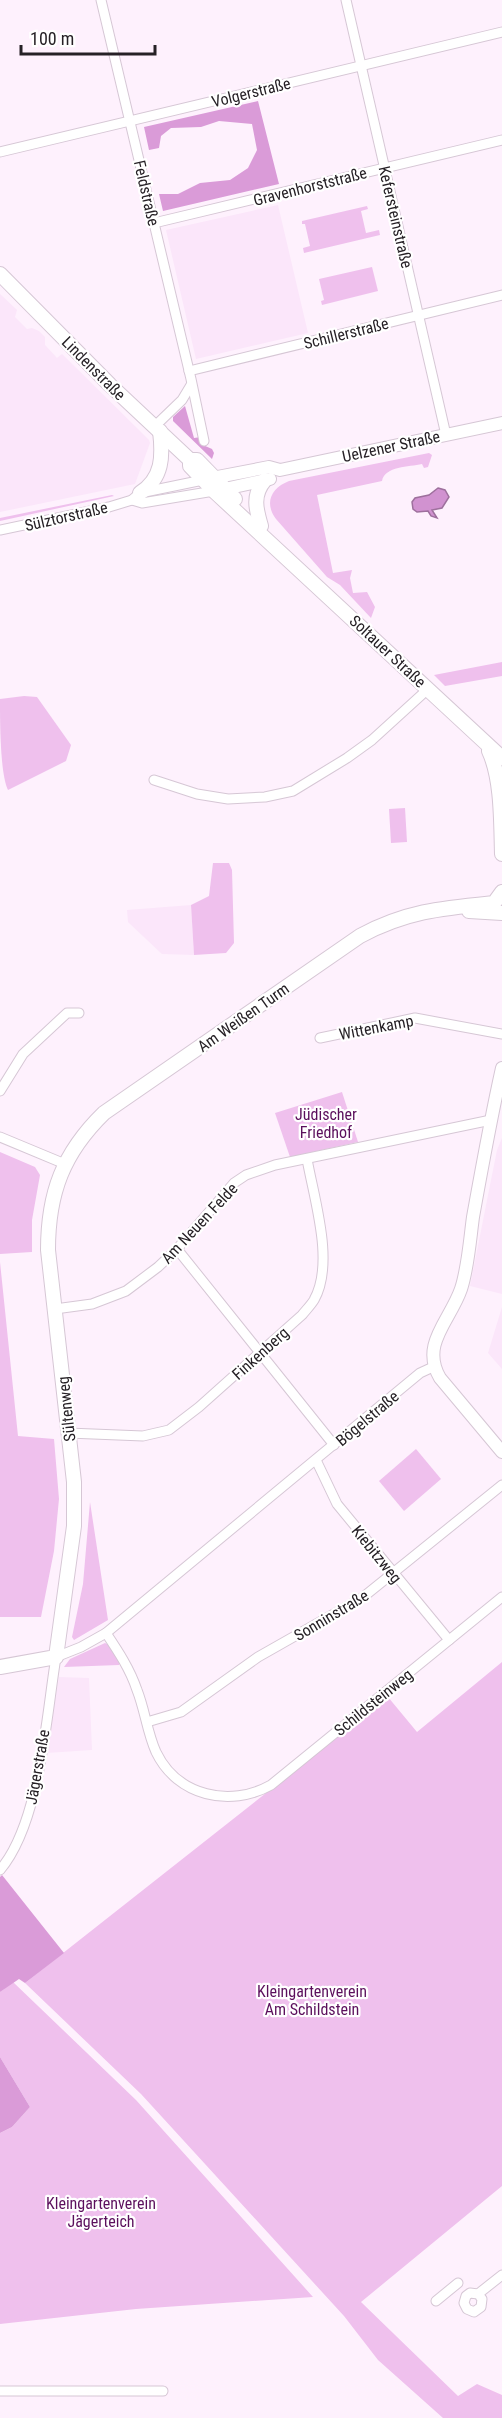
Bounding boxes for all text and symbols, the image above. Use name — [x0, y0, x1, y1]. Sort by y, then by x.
scale bar — [21, 18, 154, 56]
text: 100 m — [30, 28, 74, 49]
street label: Volgerstraße — [210, 74, 293, 111]
street label: Feldstraße — [130, 158, 163, 228]
street label: Gravenhorststraße — [251, 163, 369, 210]
street label: Kefersteinstraße — [375, 164, 417, 270]
street label: Schillerstraße — [302, 314, 391, 353]
street label: Lindenstraße — [58, 333, 129, 404]
street label: Uelzener Straße — [340, 427, 442, 466]
street label: Sülztorstraße — [23, 498, 109, 535]
street label: Soltauer Straße — [346, 611, 430, 691]
street label: Am Weißen Turm — [194, 979, 293, 1056]
street label: Wittenkamp — [337, 1011, 415, 1044]
park label: Jüdischer Friedhof — [295, 1105, 357, 1142]
street label: Am Neuen Felde — [157, 1179, 241, 1268]
street label: Finkenberg — [228, 1323, 292, 1384]
street label: Sültenweg — [54, 1375, 79, 1443]
street label: Bögelstraße — [332, 1387, 403, 1450]
street label: Kiebitzweg — [348, 1522, 406, 1587]
street label: Sonninstraße — [291, 1586, 372, 1645]
street label: Schildsteinweg — [330, 1665, 416, 1740]
street label: Jägerstraße — [22, 1728, 53, 1806]
park label: Kleingartenverein Am Schildstein — [257, 1982, 367, 2019]
park label: Kleingartenverein Jägerteich — [46, 2194, 156, 2231]

